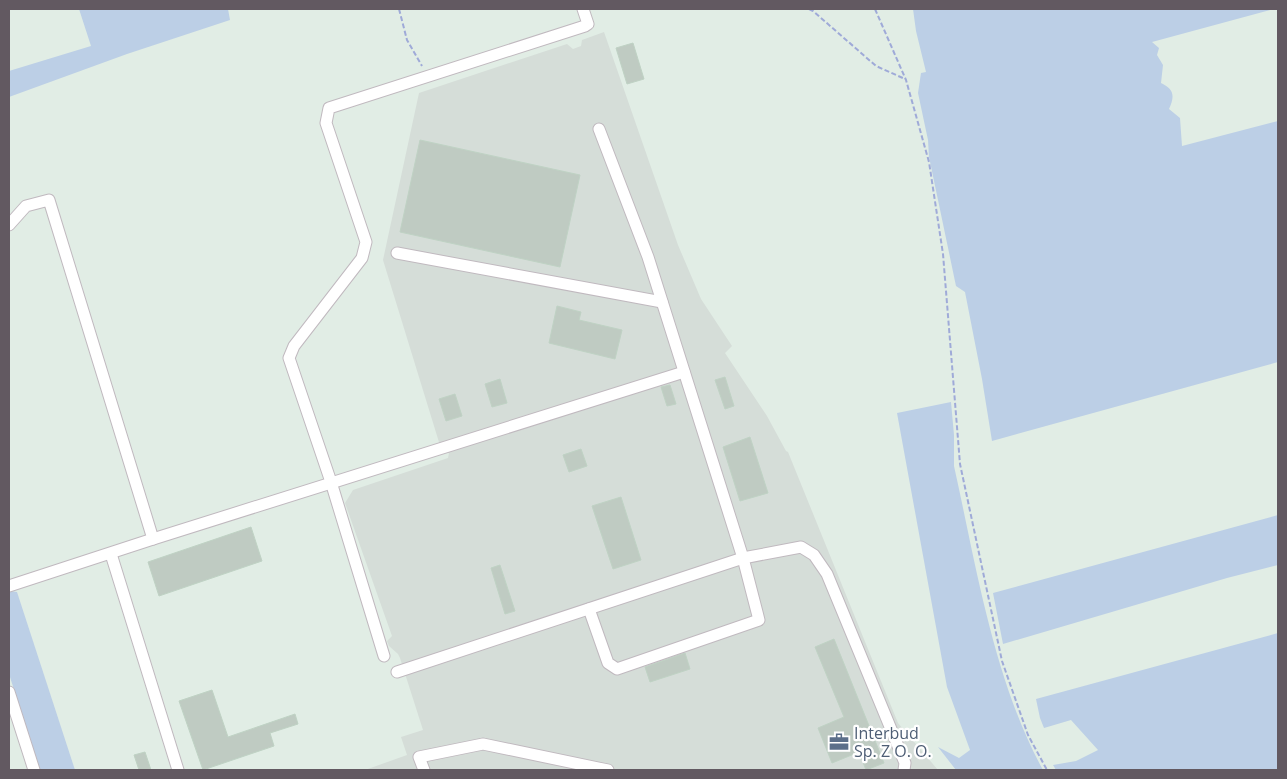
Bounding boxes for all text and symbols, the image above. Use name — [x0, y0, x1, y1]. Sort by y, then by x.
place label: Interbud Sp. Z O. O. — [854, 722, 932, 762]
office icon: Interbud Sp. Z O. O. — [828, 731, 850, 753]

